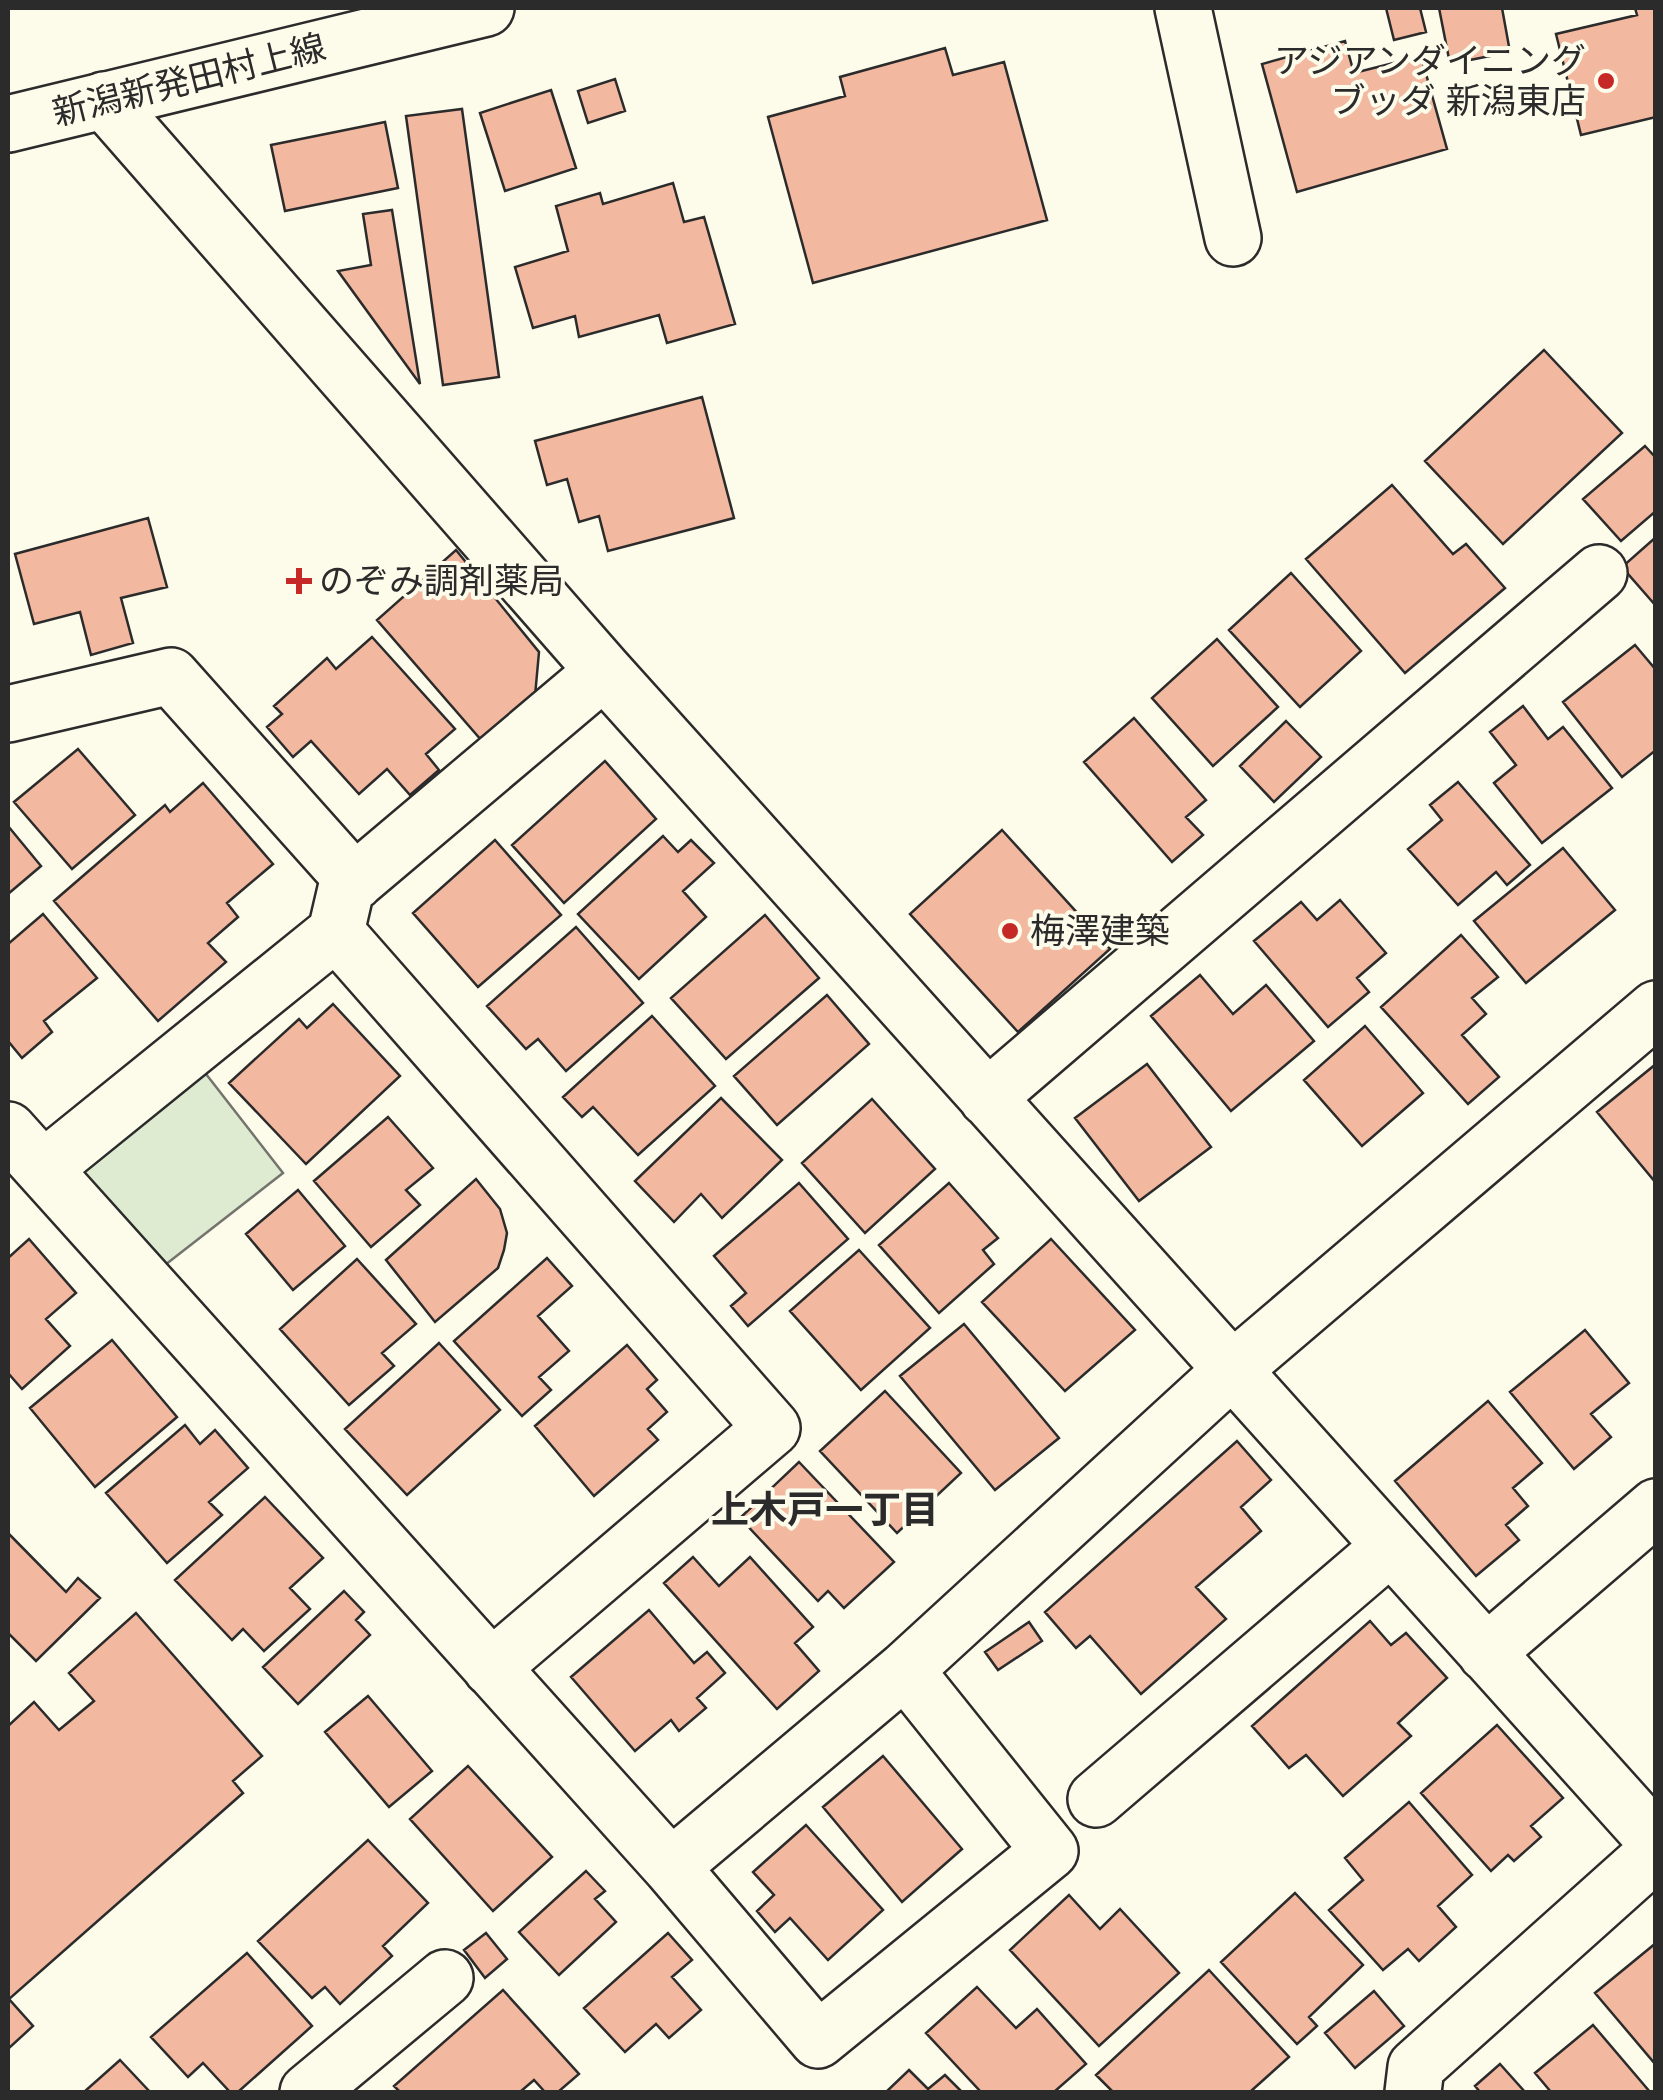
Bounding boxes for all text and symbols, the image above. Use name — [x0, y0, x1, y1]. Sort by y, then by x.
street label: 新潟新発田村上線 — [47, 22, 331, 138]
place label: アジアンダイニング ブッダ 新潟東店 — [1274, 36, 1586, 126]
marker: アジアンダイニング ブッダ 新潟東店 — [1595, 70, 1617, 92]
place label: のぞみ調剤薬局 — [319, 556, 564, 606]
marker: のぞみ調剤薬局 — [288, 570, 310, 592]
place label: 梅澤建築 — [1030, 906, 1170, 956]
marker: 梅澤建築 — [999, 920, 1021, 942]
district label: 上木戸一丁目 — [711, 1482, 939, 1537]

